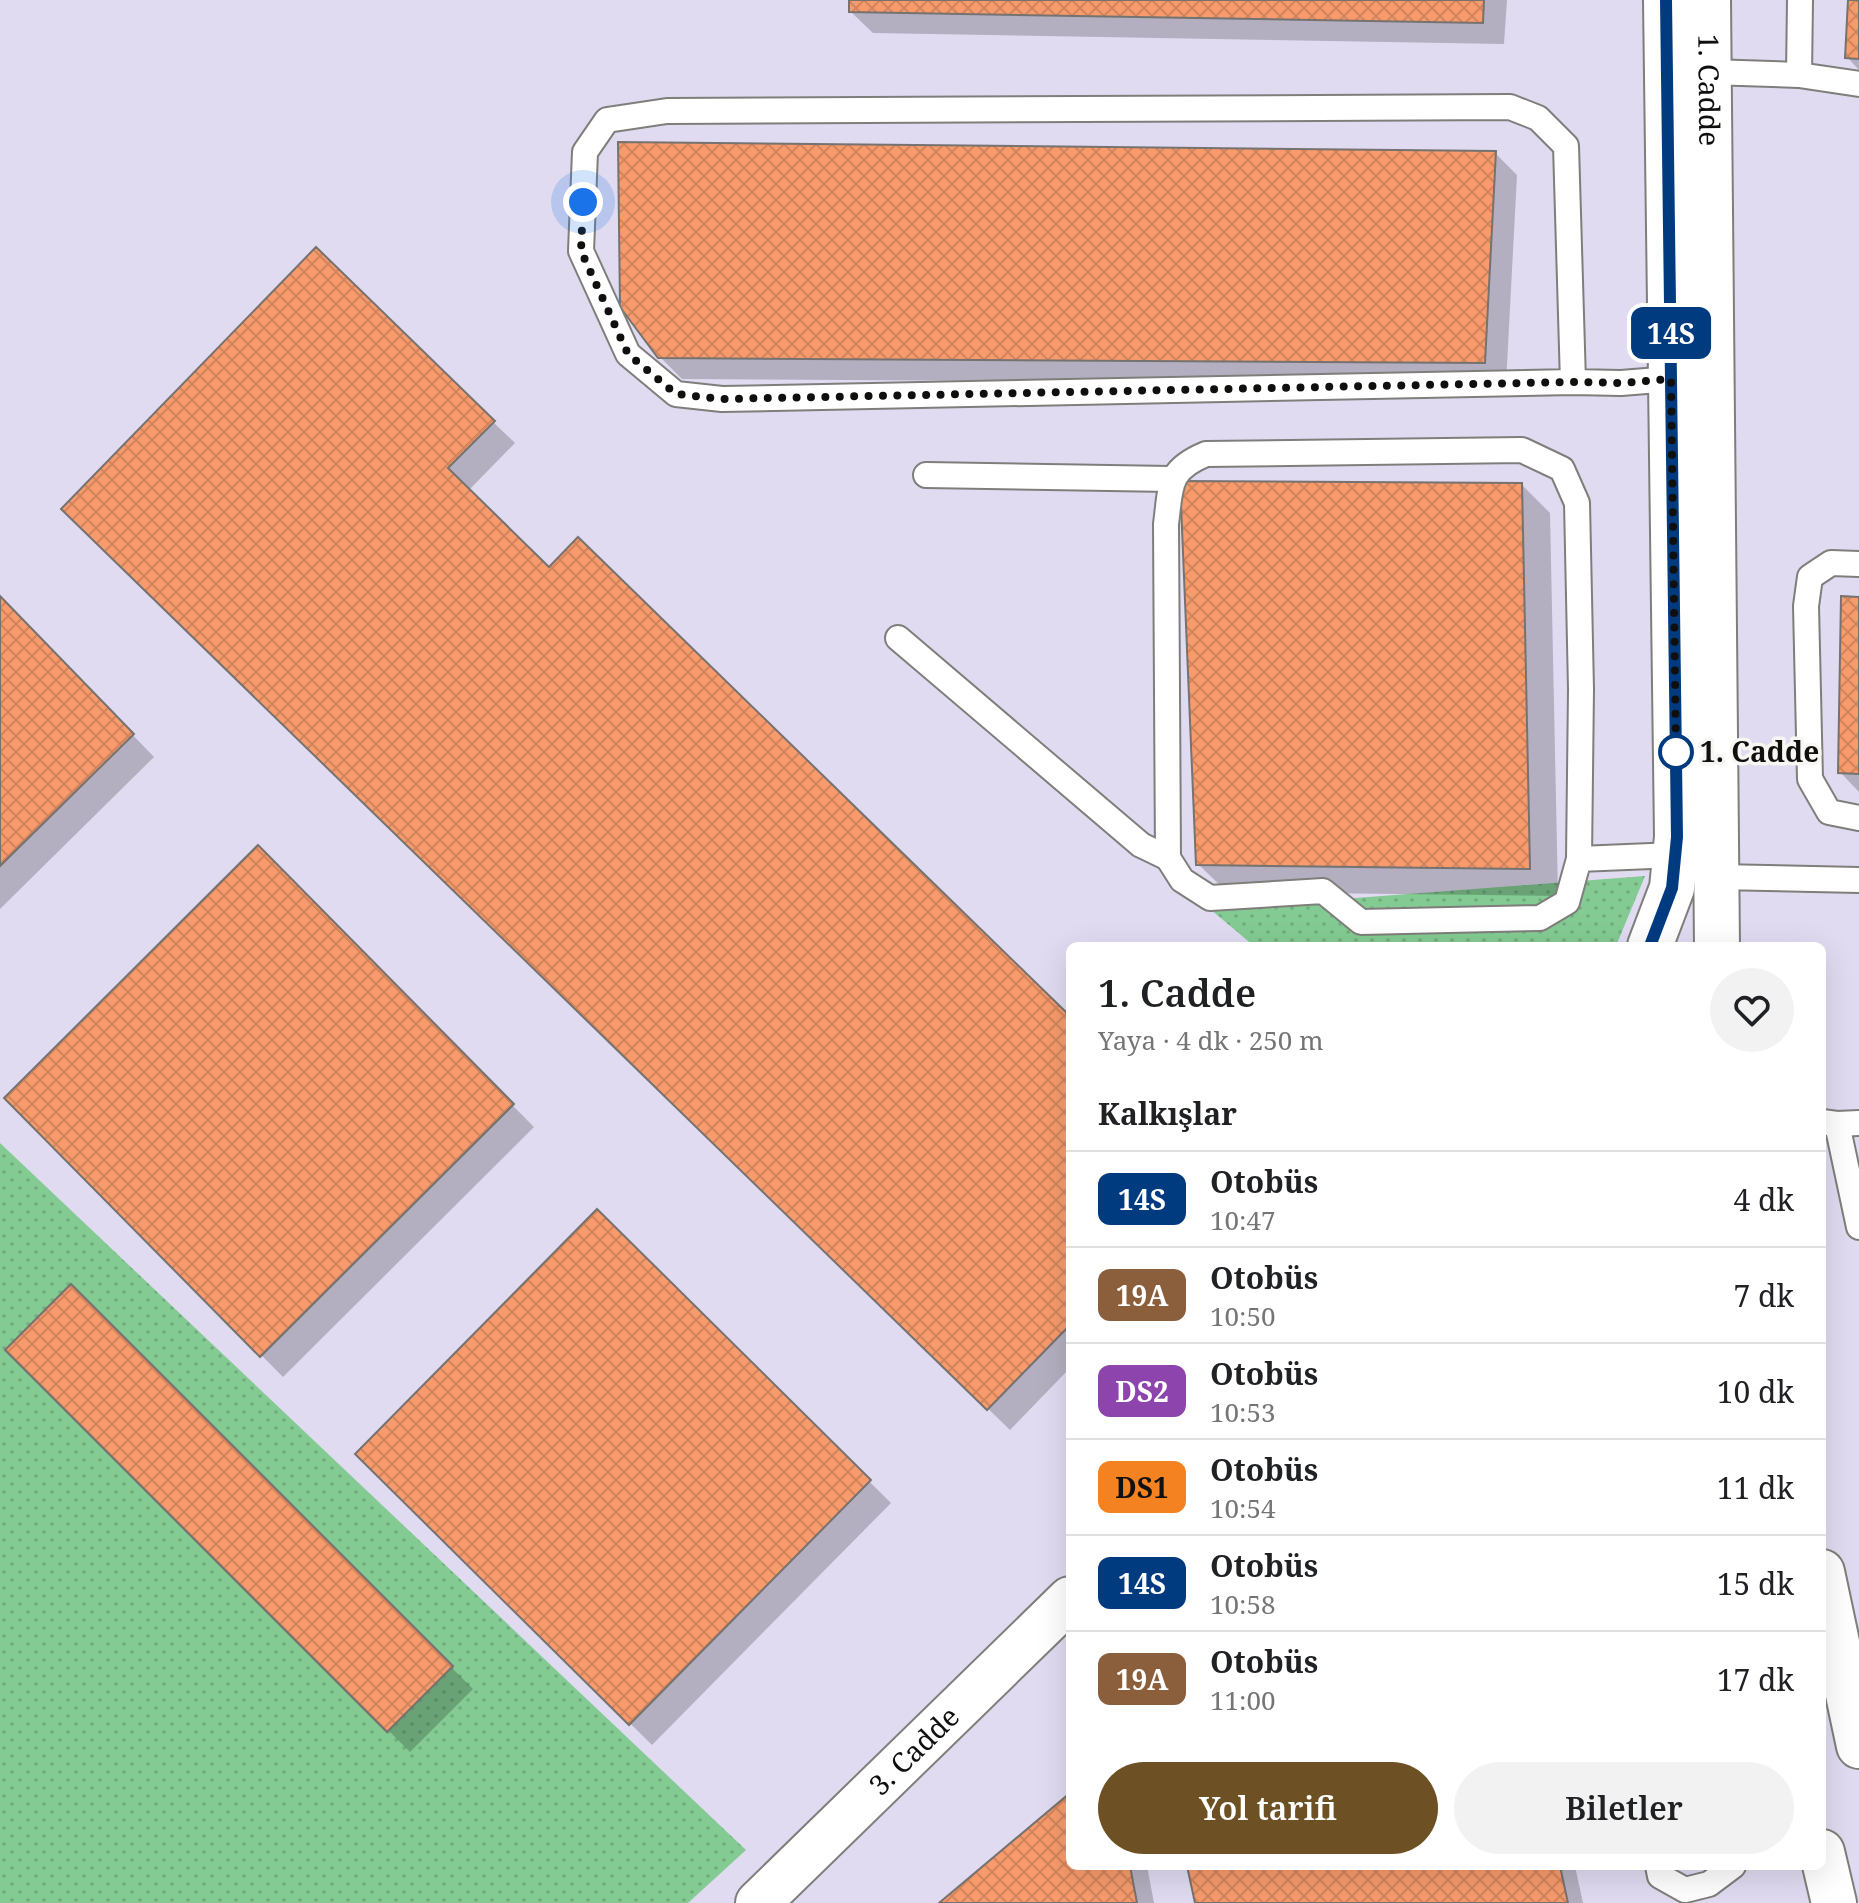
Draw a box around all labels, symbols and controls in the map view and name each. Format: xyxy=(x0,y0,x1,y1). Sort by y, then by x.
street label: 1. Cadde xyxy=(1690,34,1729,146)
your location xyxy=(563,182,603,222)
line badge: 14S xyxy=(1625,307,1717,359)
text: 14S xyxy=(1647,314,1695,352)
place label: 1. Cadde xyxy=(1700,732,1819,770)
marker: 1. Cadde xyxy=(1659,735,1693,769)
text: 1. Cadde xyxy=(1098,966,1256,1018)
button: heart xyxy=(1710,968,1794,1052)
text: Yaya · 4 dk · 250 m xyxy=(1098,1022,1324,1058)
text: Kalkışlar xyxy=(1098,1093,1237,1134)
text: Otobüs xyxy=(1210,1161,1318,1202)
text: 4 dk xyxy=(1733,1179,1794,1220)
text: 14S xyxy=(1118,1180,1166,1218)
text: 10:47 xyxy=(1210,1202,1276,1238)
text: Otobüs xyxy=(1210,1257,1318,1298)
text: 7 dk xyxy=(1733,1275,1794,1316)
text: 19A xyxy=(1116,1276,1168,1314)
text: 10:50 xyxy=(1210,1298,1276,1334)
text: Otobüs xyxy=(1210,1353,1318,1394)
text: 10 dk xyxy=(1717,1371,1794,1412)
text: DS2 xyxy=(1115,1372,1169,1410)
text: 10:53 xyxy=(1210,1394,1276,1430)
text: Otobüs xyxy=(1210,1449,1318,1490)
text: 11 dk xyxy=(1717,1467,1794,1508)
text: DS1 xyxy=(1115,1468,1169,1506)
text: 10:54 xyxy=(1210,1490,1276,1526)
text: Otobüs xyxy=(1210,1545,1318,1586)
text: 15 dk xyxy=(1717,1563,1794,1604)
text: 14S xyxy=(1118,1564,1166,1602)
text: 10:58 xyxy=(1210,1586,1276,1622)
text: Otobüs xyxy=(1210,1641,1318,1682)
text: 17 dk xyxy=(1717,1659,1794,1700)
text: 19A xyxy=(1116,1660,1168,1698)
text: 11:00 xyxy=(1210,1682,1276,1718)
street label: 3. Cadde xyxy=(860,1697,967,1803)
button: Yol tarifi xyxy=(1098,1762,1438,1854)
button: Biletler xyxy=(1454,1762,1794,1854)

